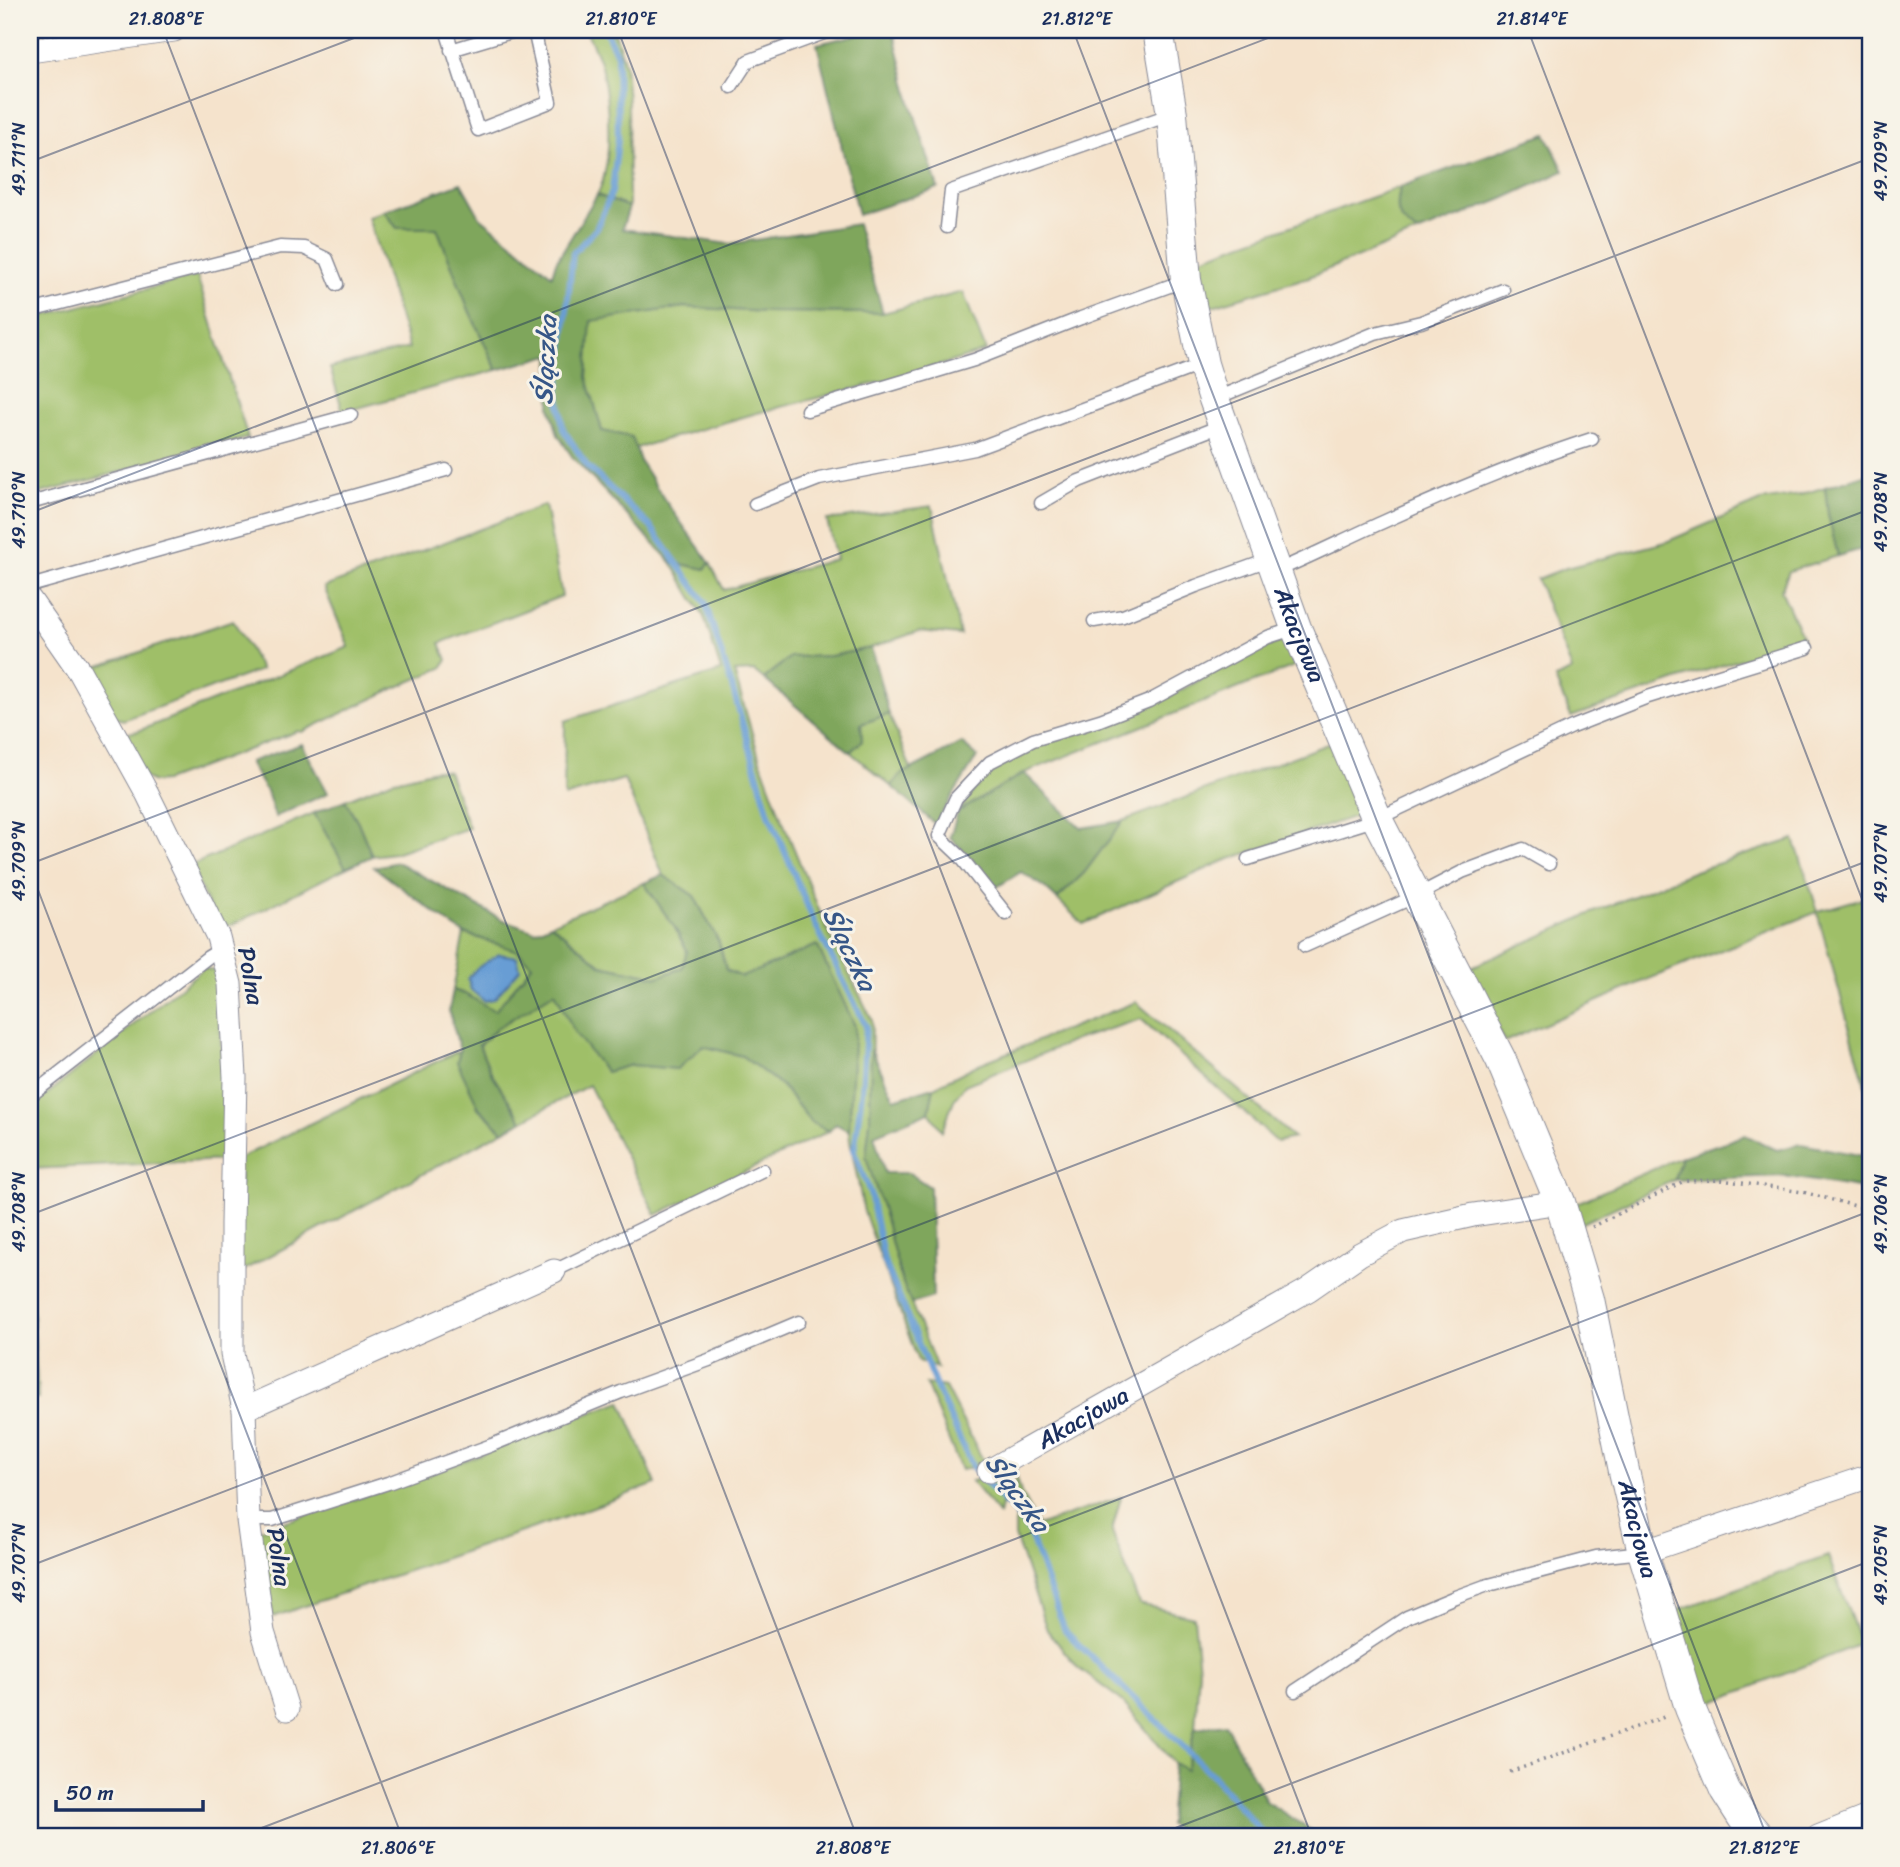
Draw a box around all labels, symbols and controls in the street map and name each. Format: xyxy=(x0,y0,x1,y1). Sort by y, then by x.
text: 21.808°E xyxy=(129,3,204,35)
text: 21.810°E xyxy=(585,3,658,35)
text: 21.812°E xyxy=(1042,3,1113,35)
text: 21.814°E xyxy=(1496,3,1569,35)
text: 49.709°N xyxy=(1865,120,1897,201)
text: 49.711°N xyxy=(3,122,35,196)
water label: Ślączka xyxy=(520,312,570,406)
text: 49.710°N xyxy=(3,471,35,549)
text: 49.708°N xyxy=(1865,471,1897,552)
street label: Akacjowa xyxy=(1262,580,1338,689)
text: 49.709°N xyxy=(3,820,35,901)
text: 49.707°N xyxy=(1865,823,1897,903)
water label: Ślączka xyxy=(810,899,891,1001)
street label: Polna xyxy=(225,944,277,1009)
text: 49.708°N xyxy=(3,1171,35,1252)
text: 49.706°N xyxy=(1865,1174,1897,1254)
street label: Akacjowa xyxy=(1028,1375,1137,1461)
water label: Ślączka xyxy=(973,1443,1064,1544)
street label: Akacjowa xyxy=(1605,1474,1671,1584)
text: 49.707°N xyxy=(3,1523,35,1603)
text: 49.705°N xyxy=(1865,1524,1897,1605)
street label: Polna xyxy=(254,1525,304,1590)
scale bar xyxy=(56,1769,203,1813)
text: 50 m xyxy=(66,1774,114,1812)
text: 21.806°E xyxy=(361,1832,436,1864)
text: 21.808°E xyxy=(816,1832,891,1864)
text: 21.810°E xyxy=(1273,1832,1346,1864)
text: 21.812°E xyxy=(1729,1832,1800,1864)

